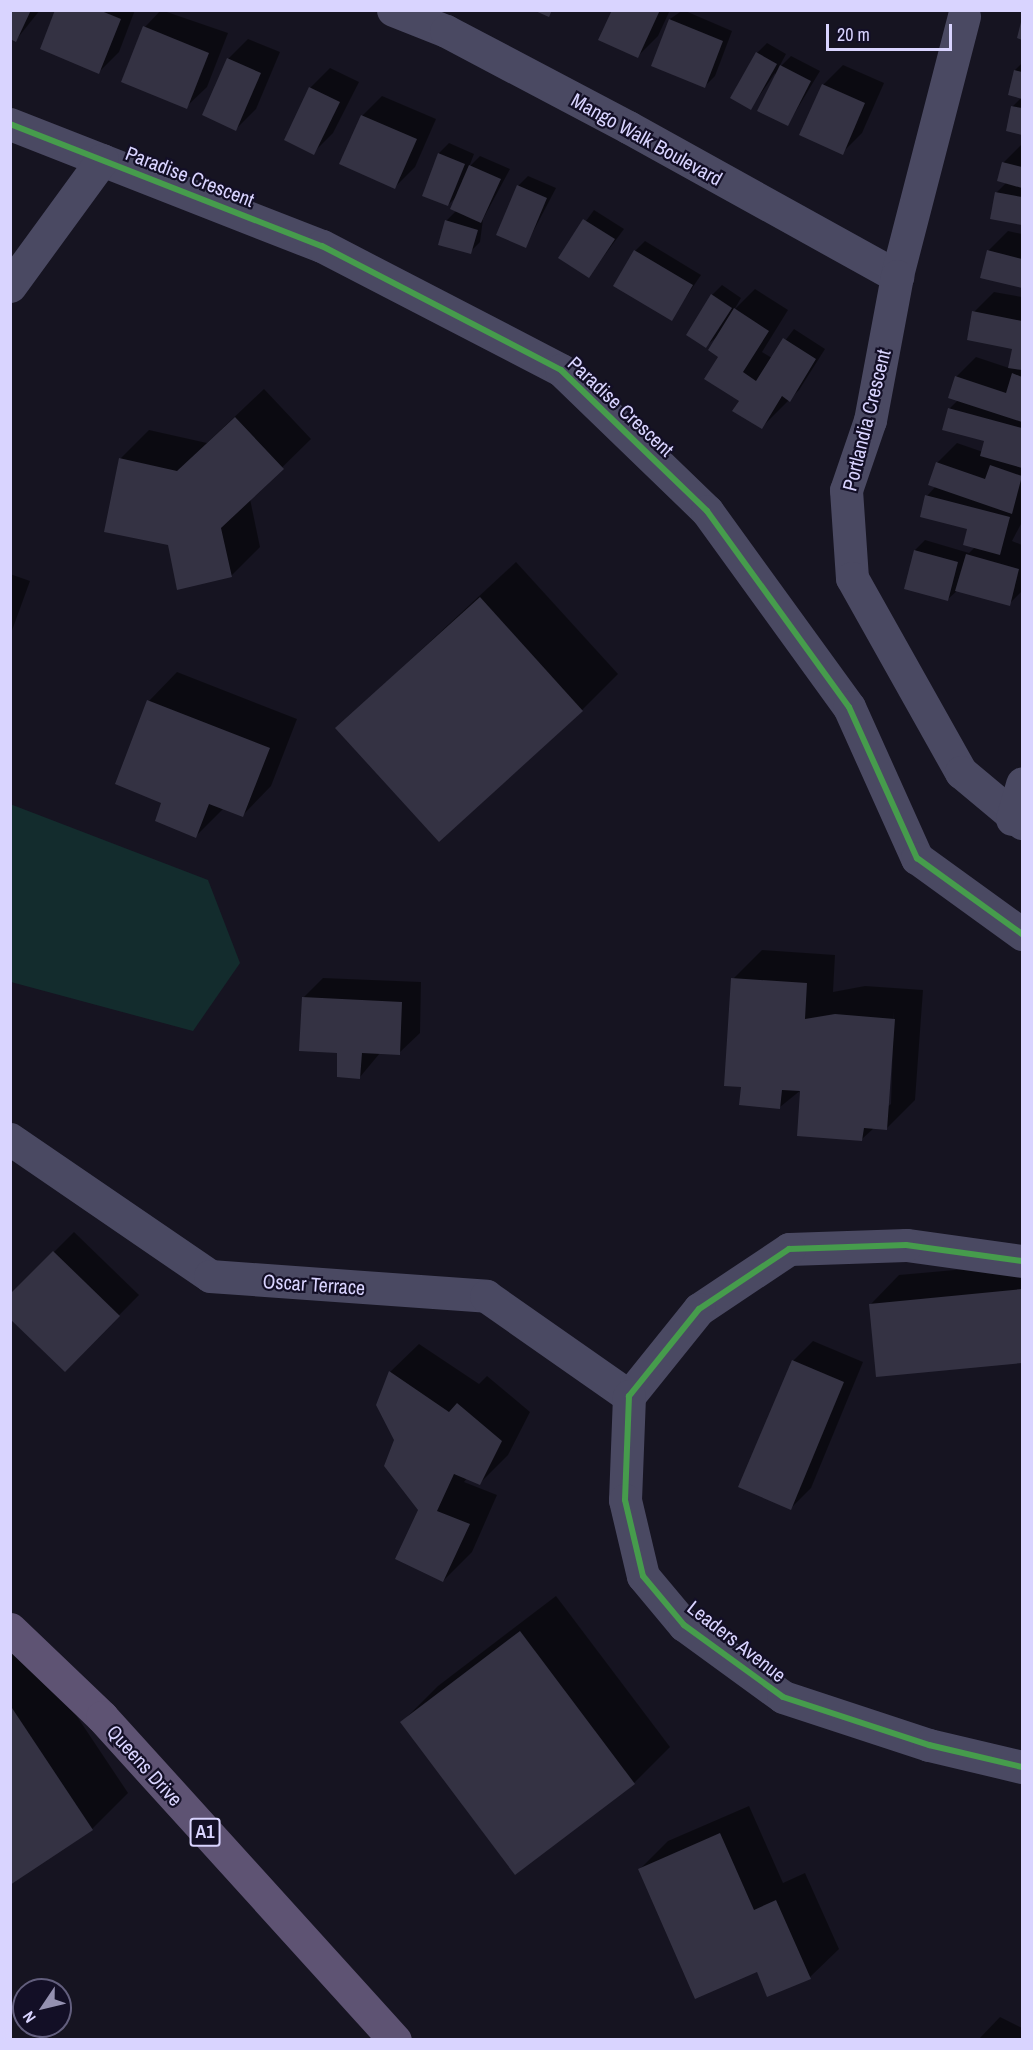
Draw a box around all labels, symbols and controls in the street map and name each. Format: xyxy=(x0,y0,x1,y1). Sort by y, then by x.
scale bar xyxy=(829,12,955,50)
text: 20 m xyxy=(837,22,870,47)
street label: Mango Walk Boulevard xyxy=(567,88,727,190)
street label: Paradise Crescent xyxy=(122,140,258,212)
street label: Portlandia Crescent xyxy=(837,347,895,493)
street label: Paradise Crescent xyxy=(563,351,679,461)
street label: Oscar Terrace xyxy=(262,1268,366,1300)
street label: Leaders Avenue xyxy=(683,1595,791,1687)
street label: Queens Drive xyxy=(102,1719,188,1811)
road number: A1 xyxy=(188,1817,222,1847)
north arrow xyxy=(12,1978,72,2038)
text: N xyxy=(17,2007,41,2027)

